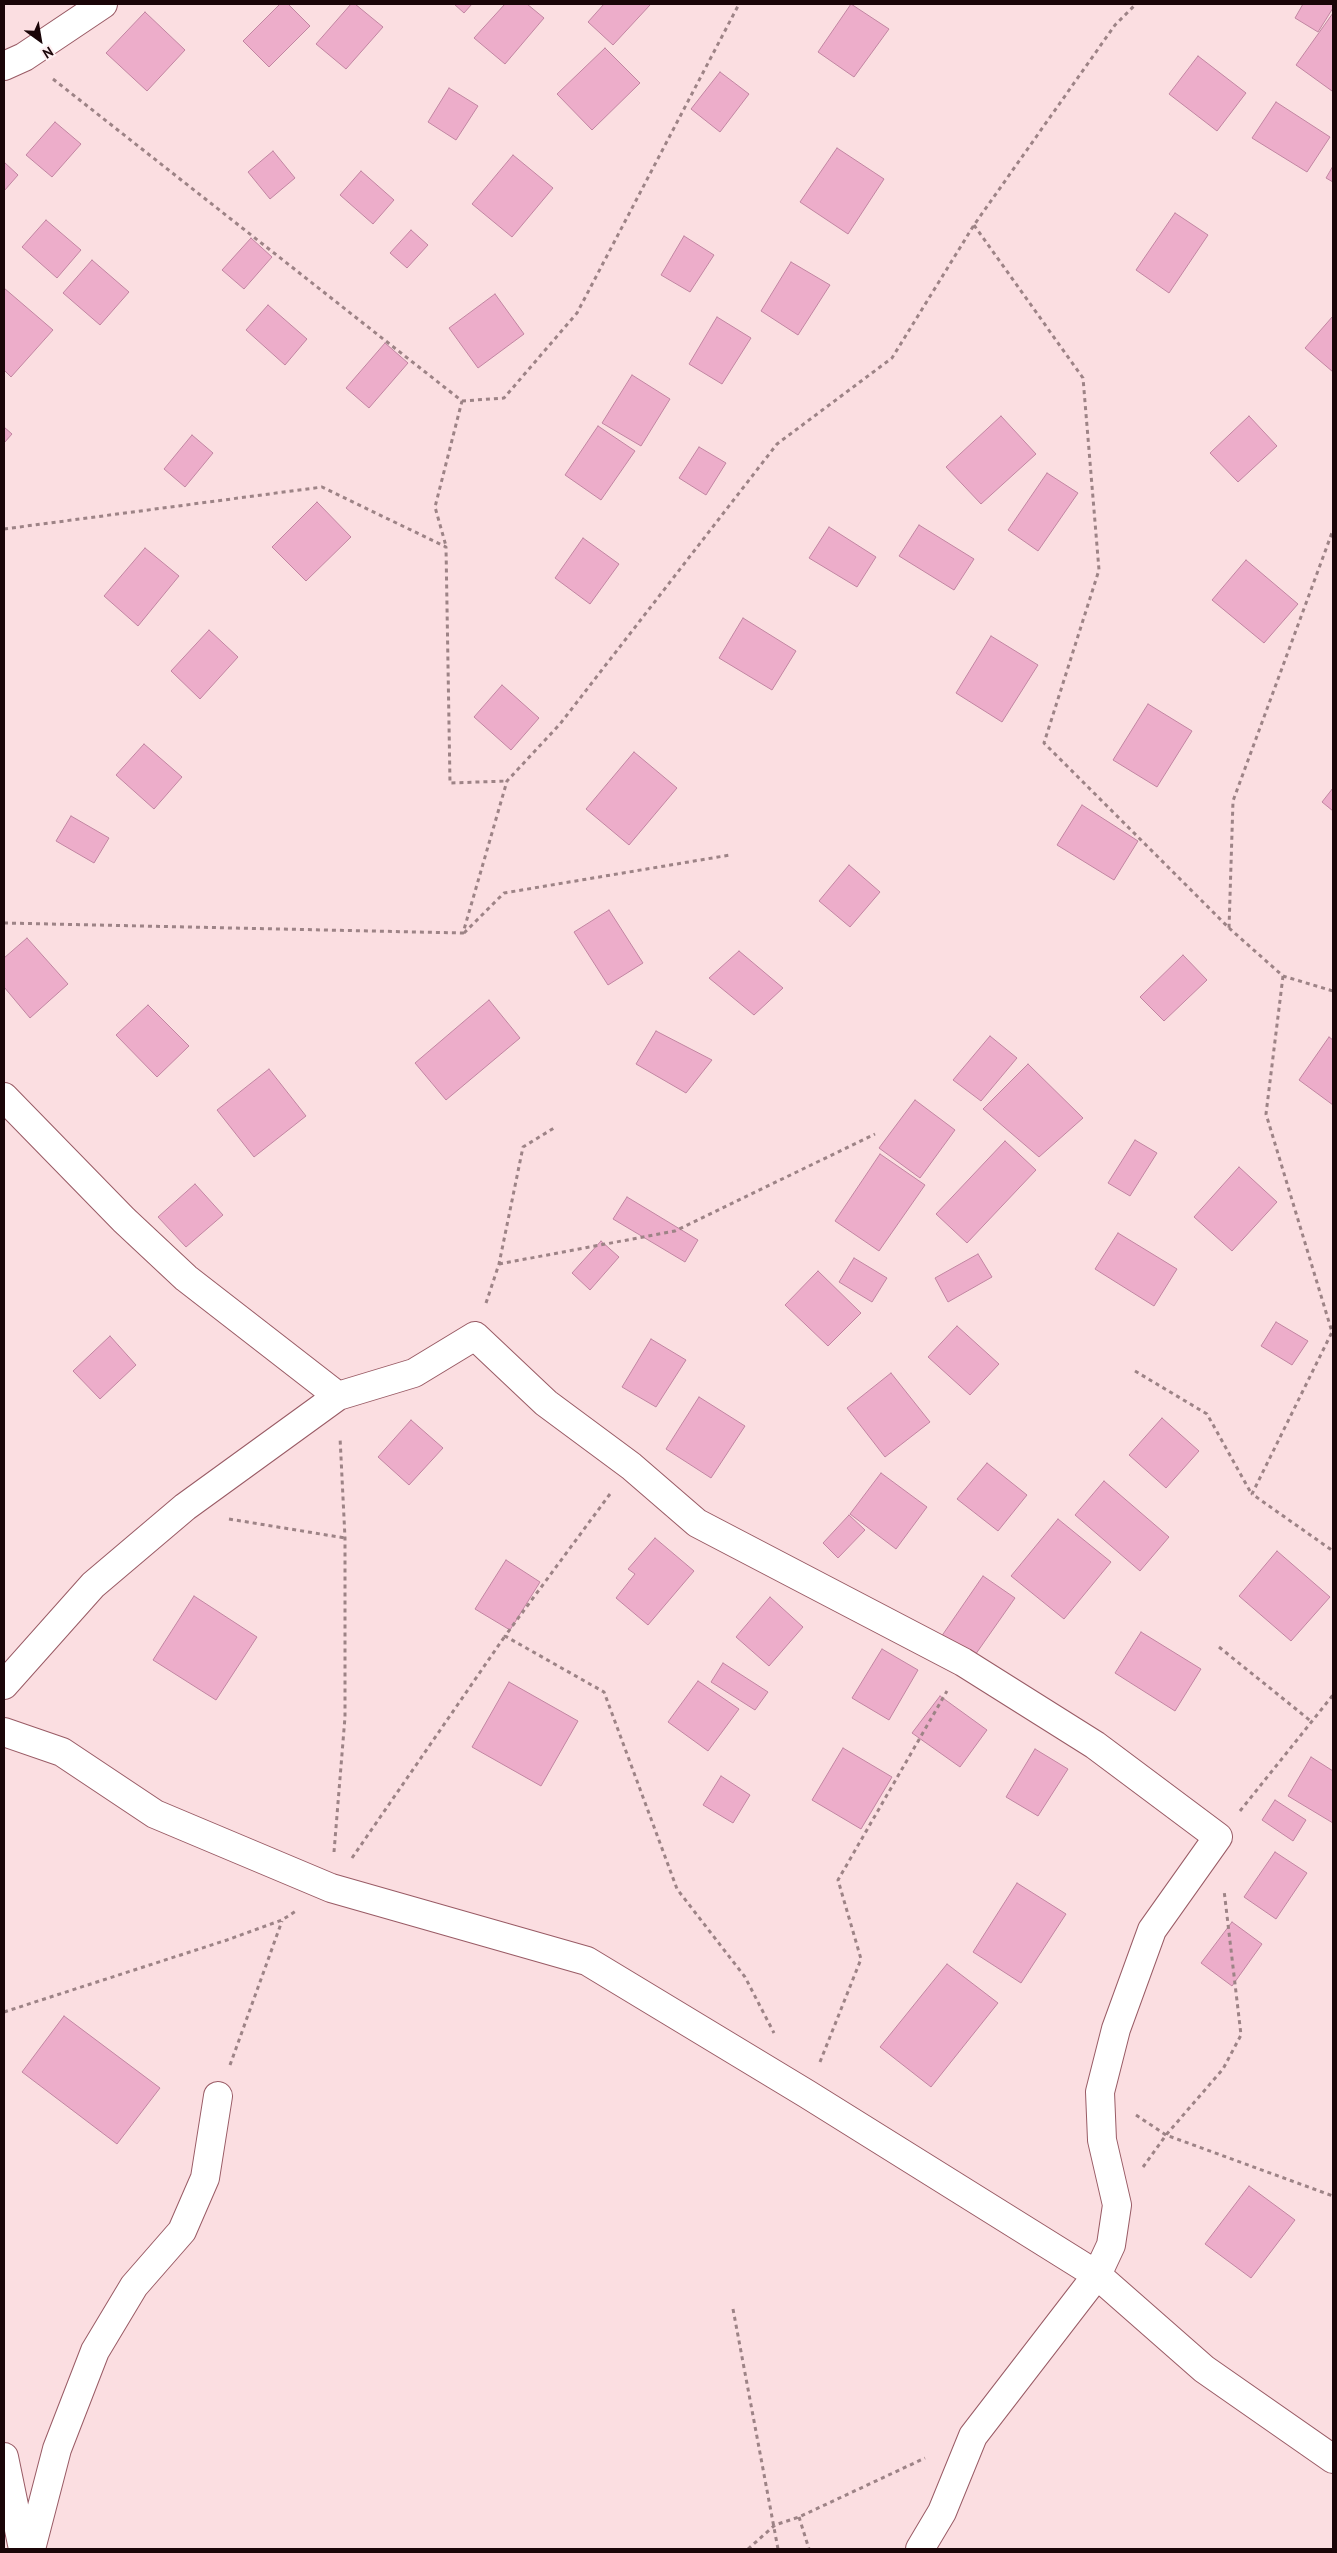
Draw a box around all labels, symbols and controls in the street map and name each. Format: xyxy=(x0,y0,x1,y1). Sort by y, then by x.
north arrow xyxy=(15,15,65,65)
text: N xyxy=(39,43,57,63)

